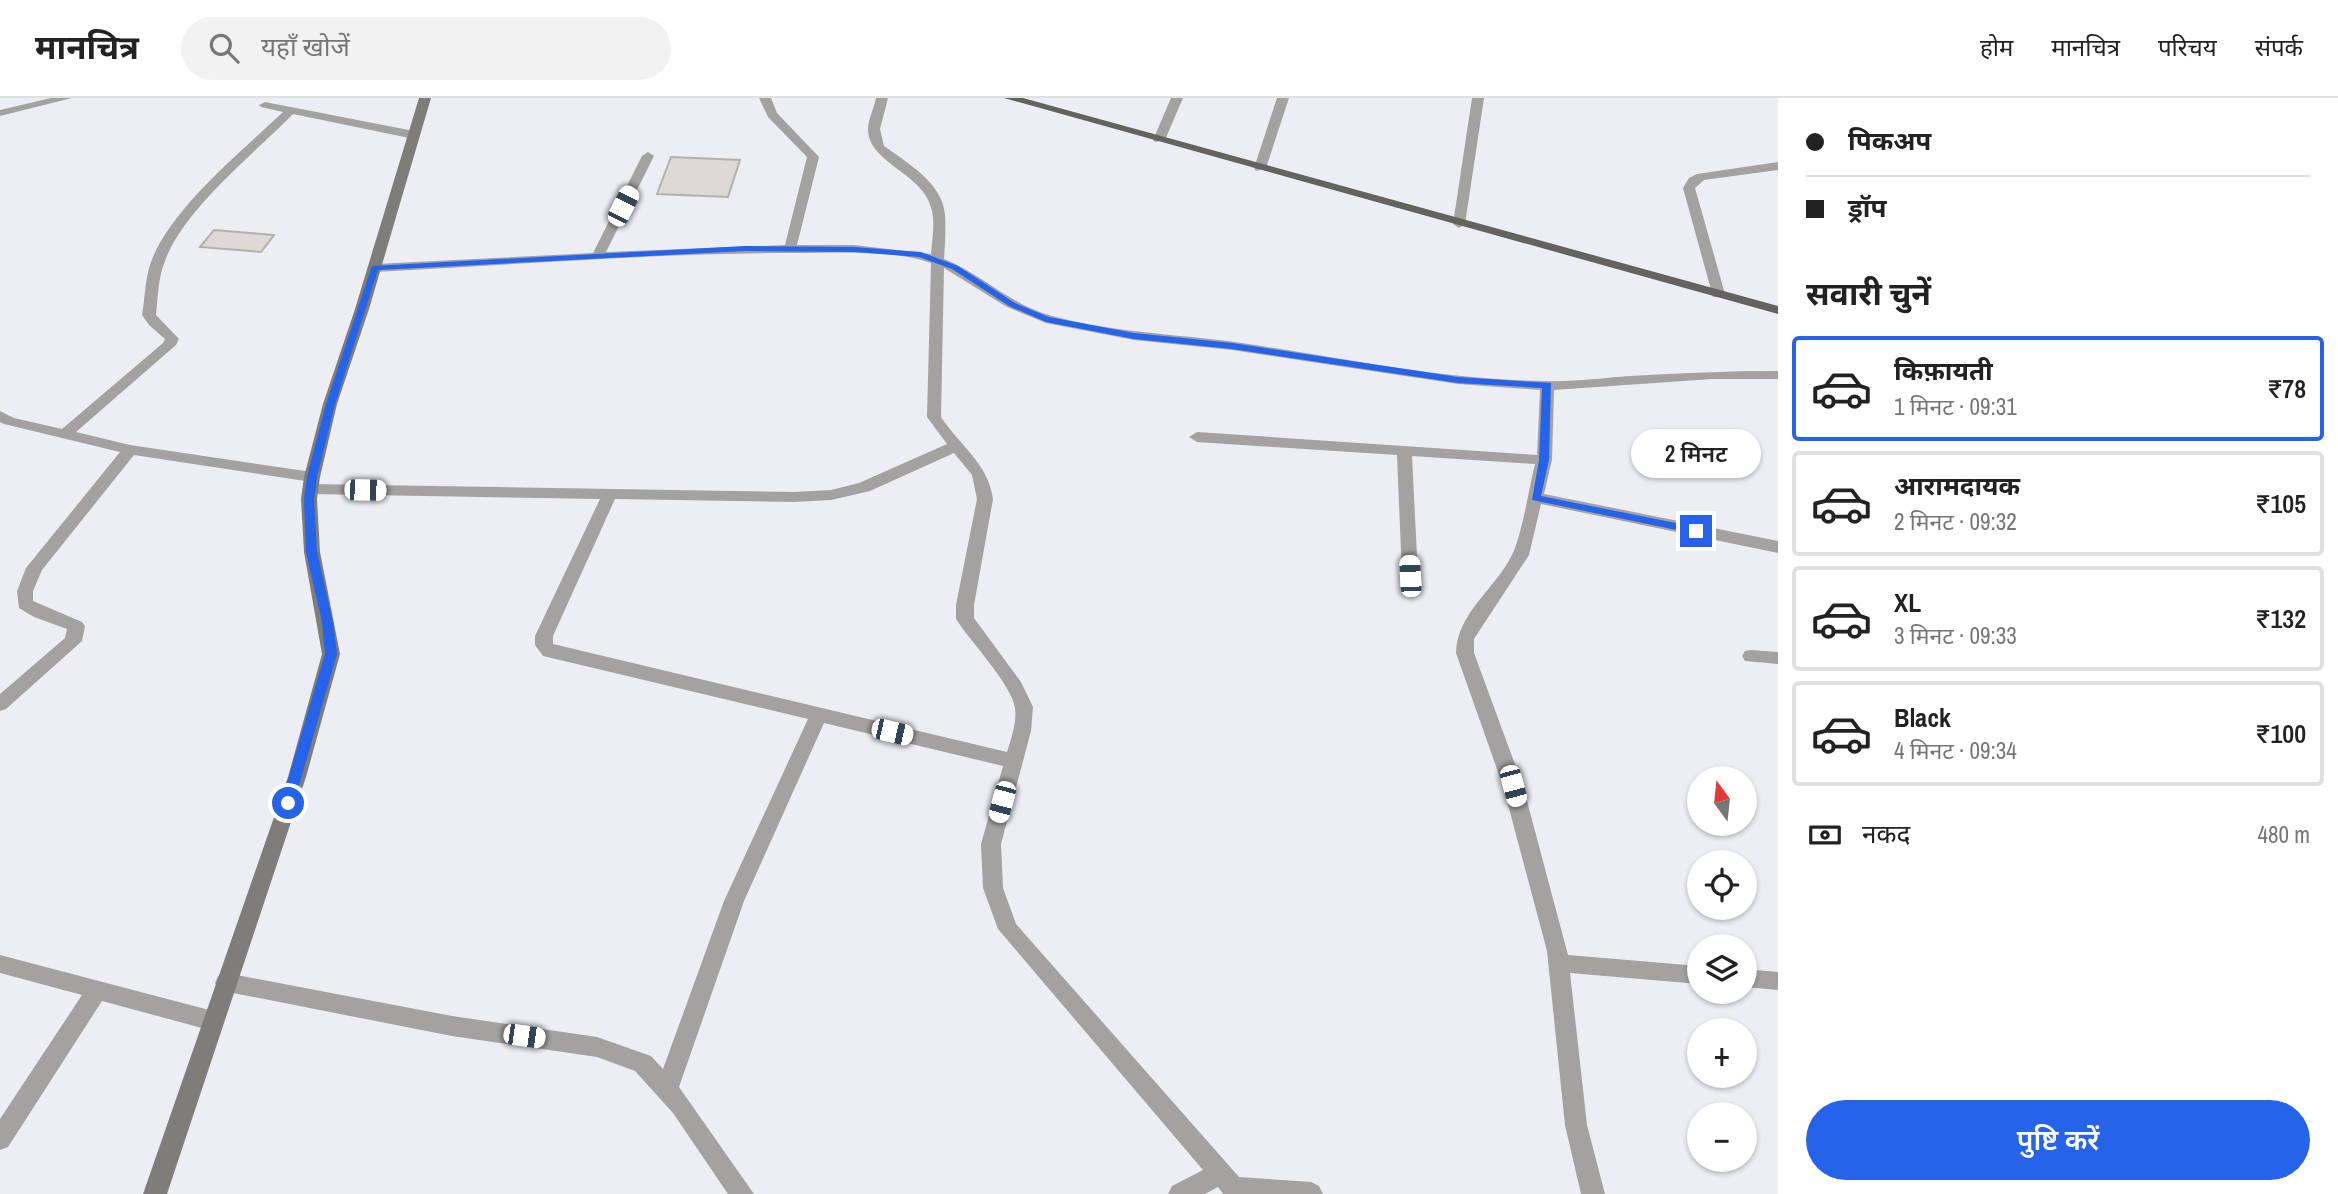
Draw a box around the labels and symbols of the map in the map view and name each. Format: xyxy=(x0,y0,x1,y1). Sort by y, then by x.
car xyxy=(605,183,642,229)
callout: 2 मिनट xyxy=(1631,430,1761,478)
car xyxy=(344,479,387,501)
route end xyxy=(1680,515,1712,547)
car xyxy=(1399,554,1422,598)
car xyxy=(870,717,915,747)
car xyxy=(1498,763,1529,809)
north arrow xyxy=(1687,766,1757,836)
car xyxy=(987,779,1018,825)
route start xyxy=(272,787,304,819)
car xyxy=(502,1023,547,1049)

